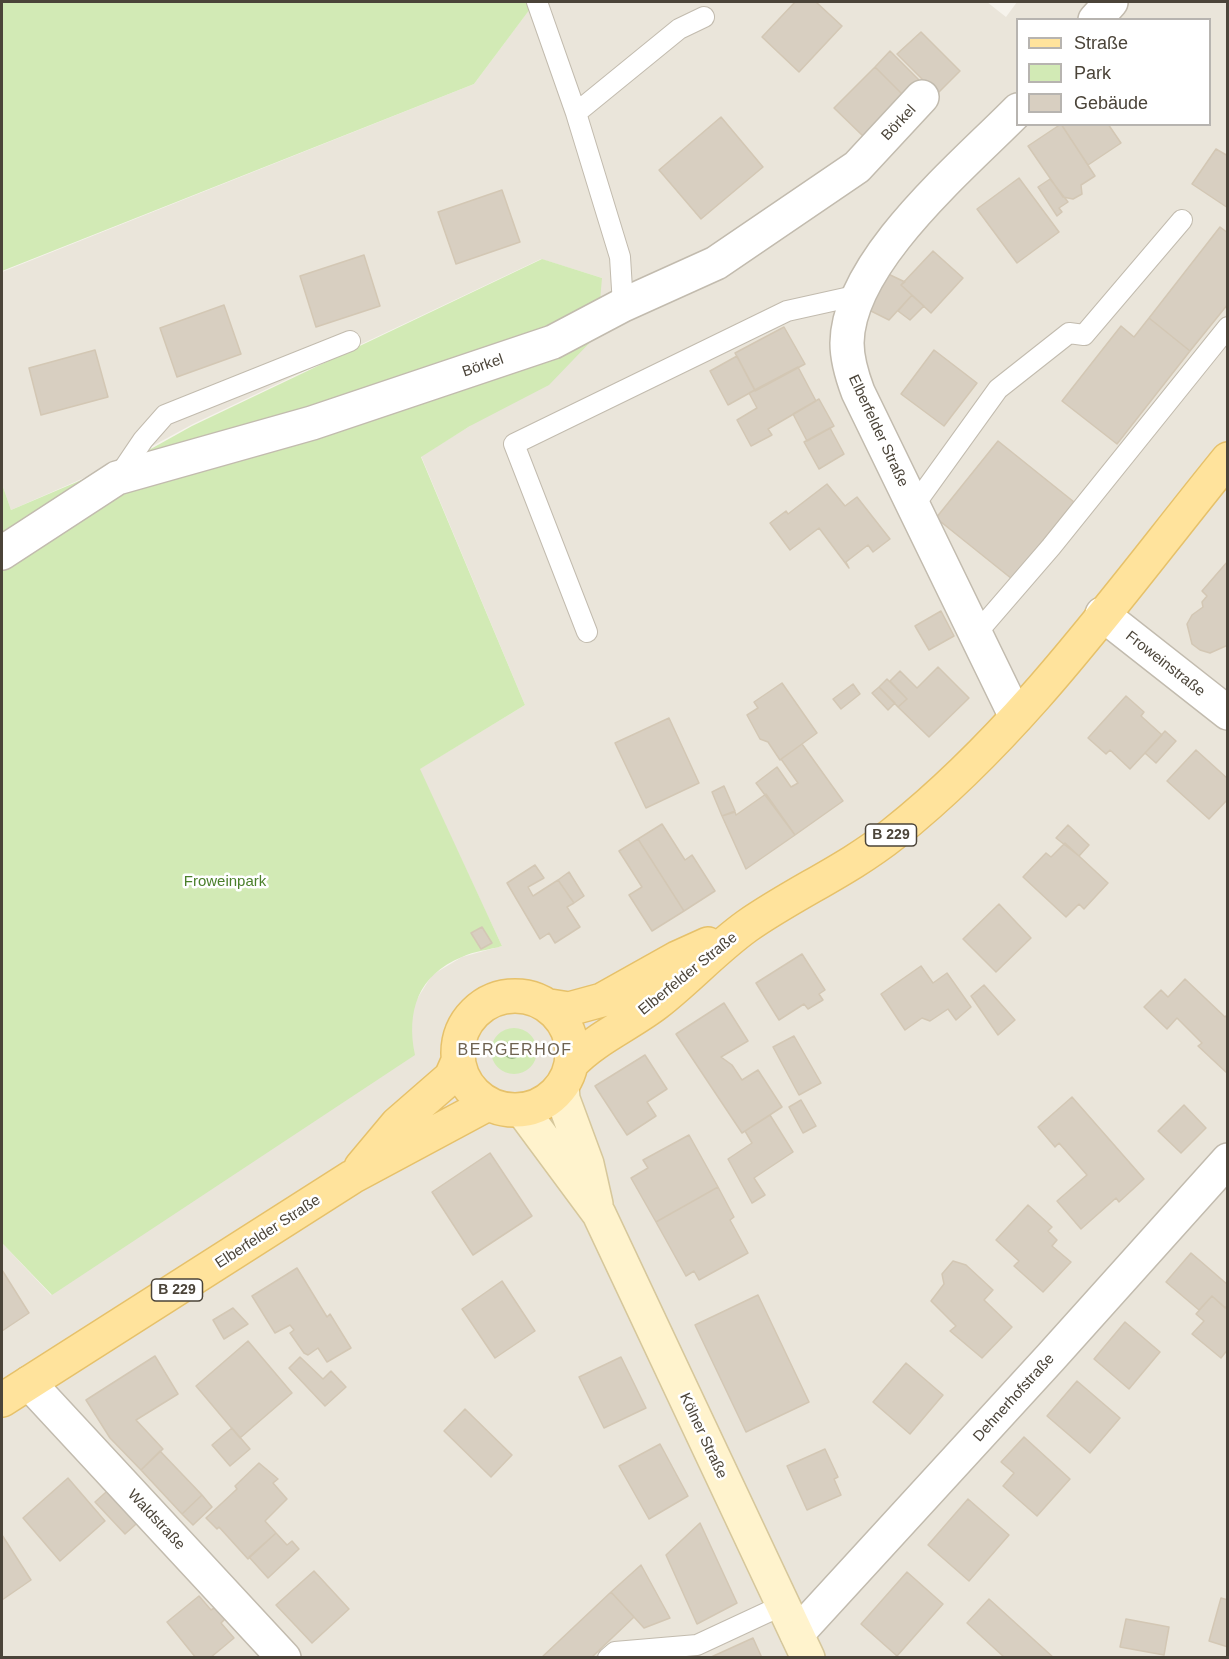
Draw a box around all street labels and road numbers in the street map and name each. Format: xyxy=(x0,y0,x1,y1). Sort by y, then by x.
street label: Börkel xyxy=(878,101,920,145)
street label: Börkel xyxy=(460,351,506,381)
street label: Elberfelder Straße xyxy=(844,372,912,490)
street label: Froweinstraße xyxy=(1122,627,1208,701)
road number: B 229 xyxy=(866,824,916,846)
street label: Elberfelder Straße xyxy=(635,929,741,1019)
street label: Elberfelder Straße xyxy=(212,1191,324,1273)
road number: B 229 xyxy=(152,1279,202,1301)
street label: Dehnerhofstraße xyxy=(970,1350,1058,1446)
street label: Kölner Straße xyxy=(675,1390,731,1482)
street label: Waldstraße xyxy=(123,1486,189,1554)

